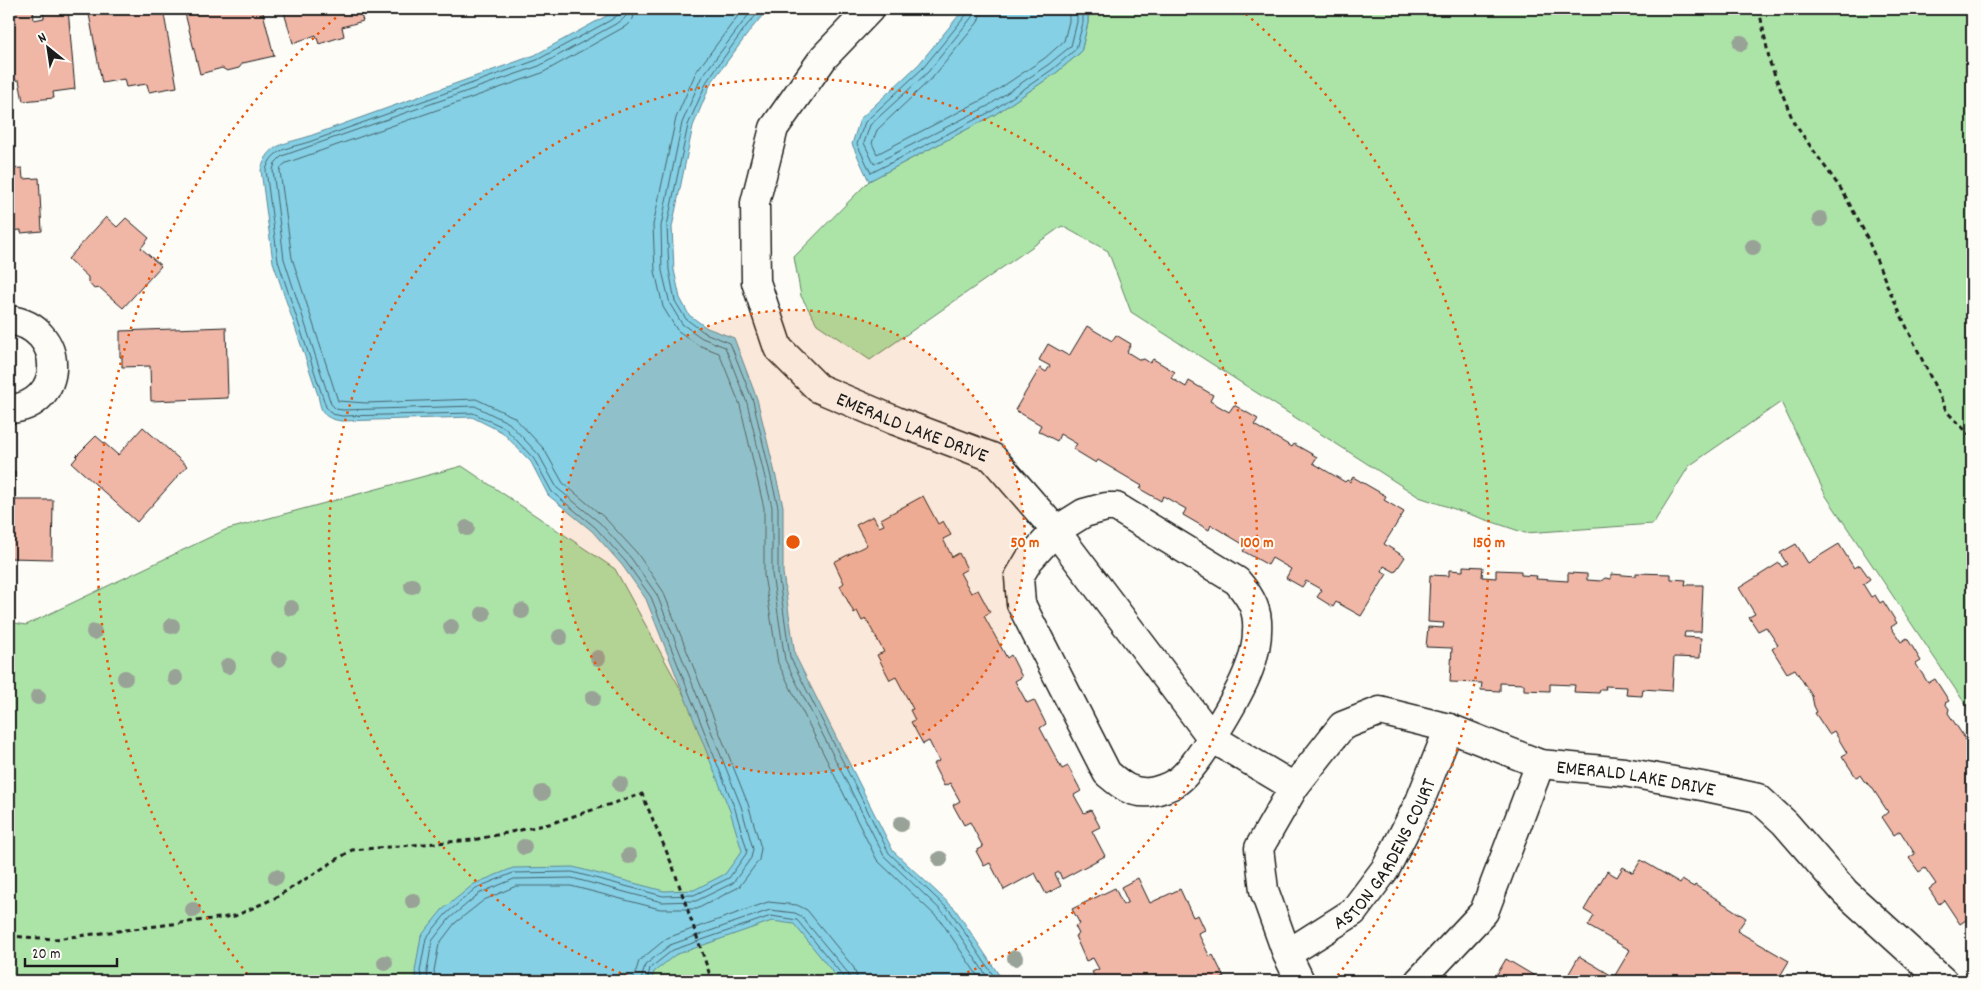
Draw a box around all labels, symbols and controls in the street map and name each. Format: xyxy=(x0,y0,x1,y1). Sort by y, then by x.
north arrow xyxy=(22,22,72,72)
text: N xyxy=(35,28,51,49)
street label: EMERALD LAKE DRIVE xyxy=(831,386,991,471)
centre of rings xyxy=(784,533,802,551)
text: 50 m xyxy=(1011,533,1039,555)
text: 100 m xyxy=(1240,533,1274,555)
text: 150 m xyxy=(1473,533,1505,555)
street label: EMERALD LAKE DRIVE xyxy=(1555,755,1718,805)
street label: ASTON GARDENS COURT xyxy=(1328,775,1445,938)
scale bar xyxy=(25,935,118,967)
text: 20 m xyxy=(32,944,60,966)

